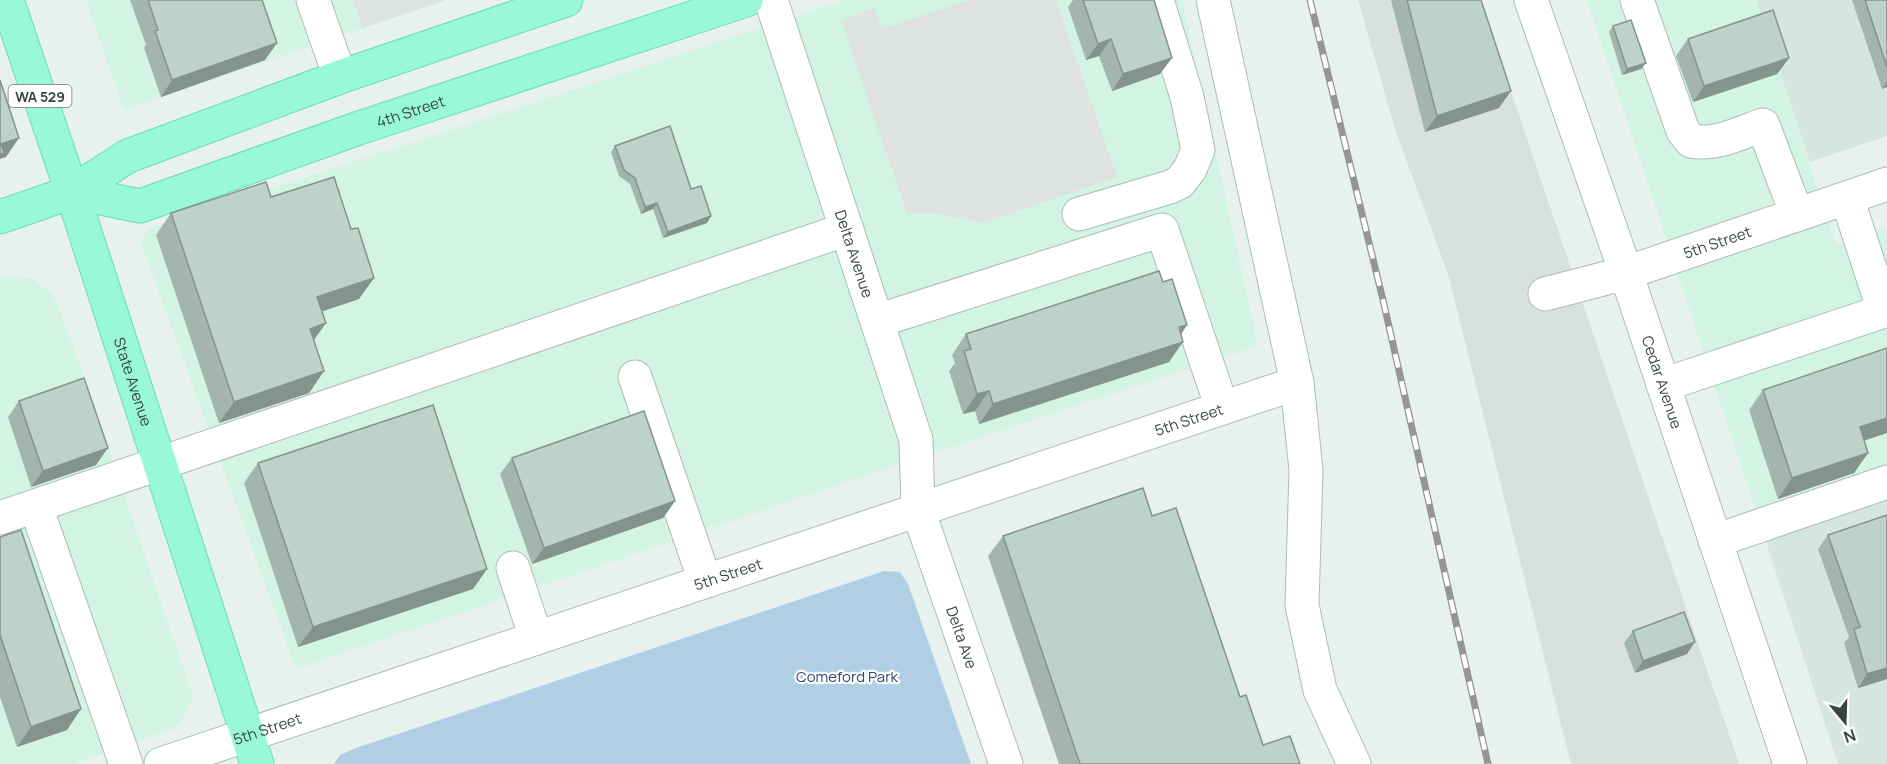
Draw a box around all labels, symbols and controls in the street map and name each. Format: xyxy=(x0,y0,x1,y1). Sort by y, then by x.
road number: WA 529 xyxy=(9,85,72,107)
street label: 4th Street xyxy=(373,90,447,132)
street label: Delta Avenue xyxy=(830,207,879,300)
street label: 5th Street xyxy=(1680,221,1754,263)
street label: Cedar Avenue xyxy=(1637,333,1688,431)
street label: State Avenue xyxy=(109,334,158,429)
street label: 5th Street xyxy=(1152,398,1226,441)
street label: 5th Street xyxy=(691,553,765,595)
street label: Delta Ave xyxy=(942,603,983,672)
park label: Comeford Park xyxy=(796,666,899,687)
north arrow xyxy=(1815,692,1875,752)
street label: 5th Street xyxy=(230,707,304,750)
text: N xyxy=(1841,724,1859,748)

